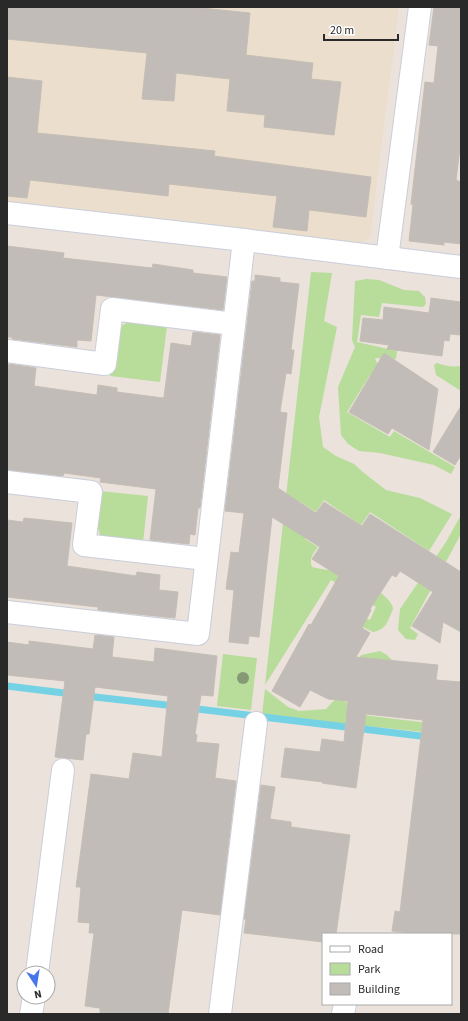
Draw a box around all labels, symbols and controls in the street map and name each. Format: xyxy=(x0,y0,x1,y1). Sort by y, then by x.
scale bar xyxy=(324,16,398,42)
text: 20 m xyxy=(330,22,354,39)
legend xyxy=(322,933,452,1005)
text: Road xyxy=(358,941,384,958)
text: Park xyxy=(358,961,380,978)
north arrow xyxy=(16,965,56,1005)
text: Building xyxy=(358,981,400,998)
text: N xyxy=(33,986,43,1002)

